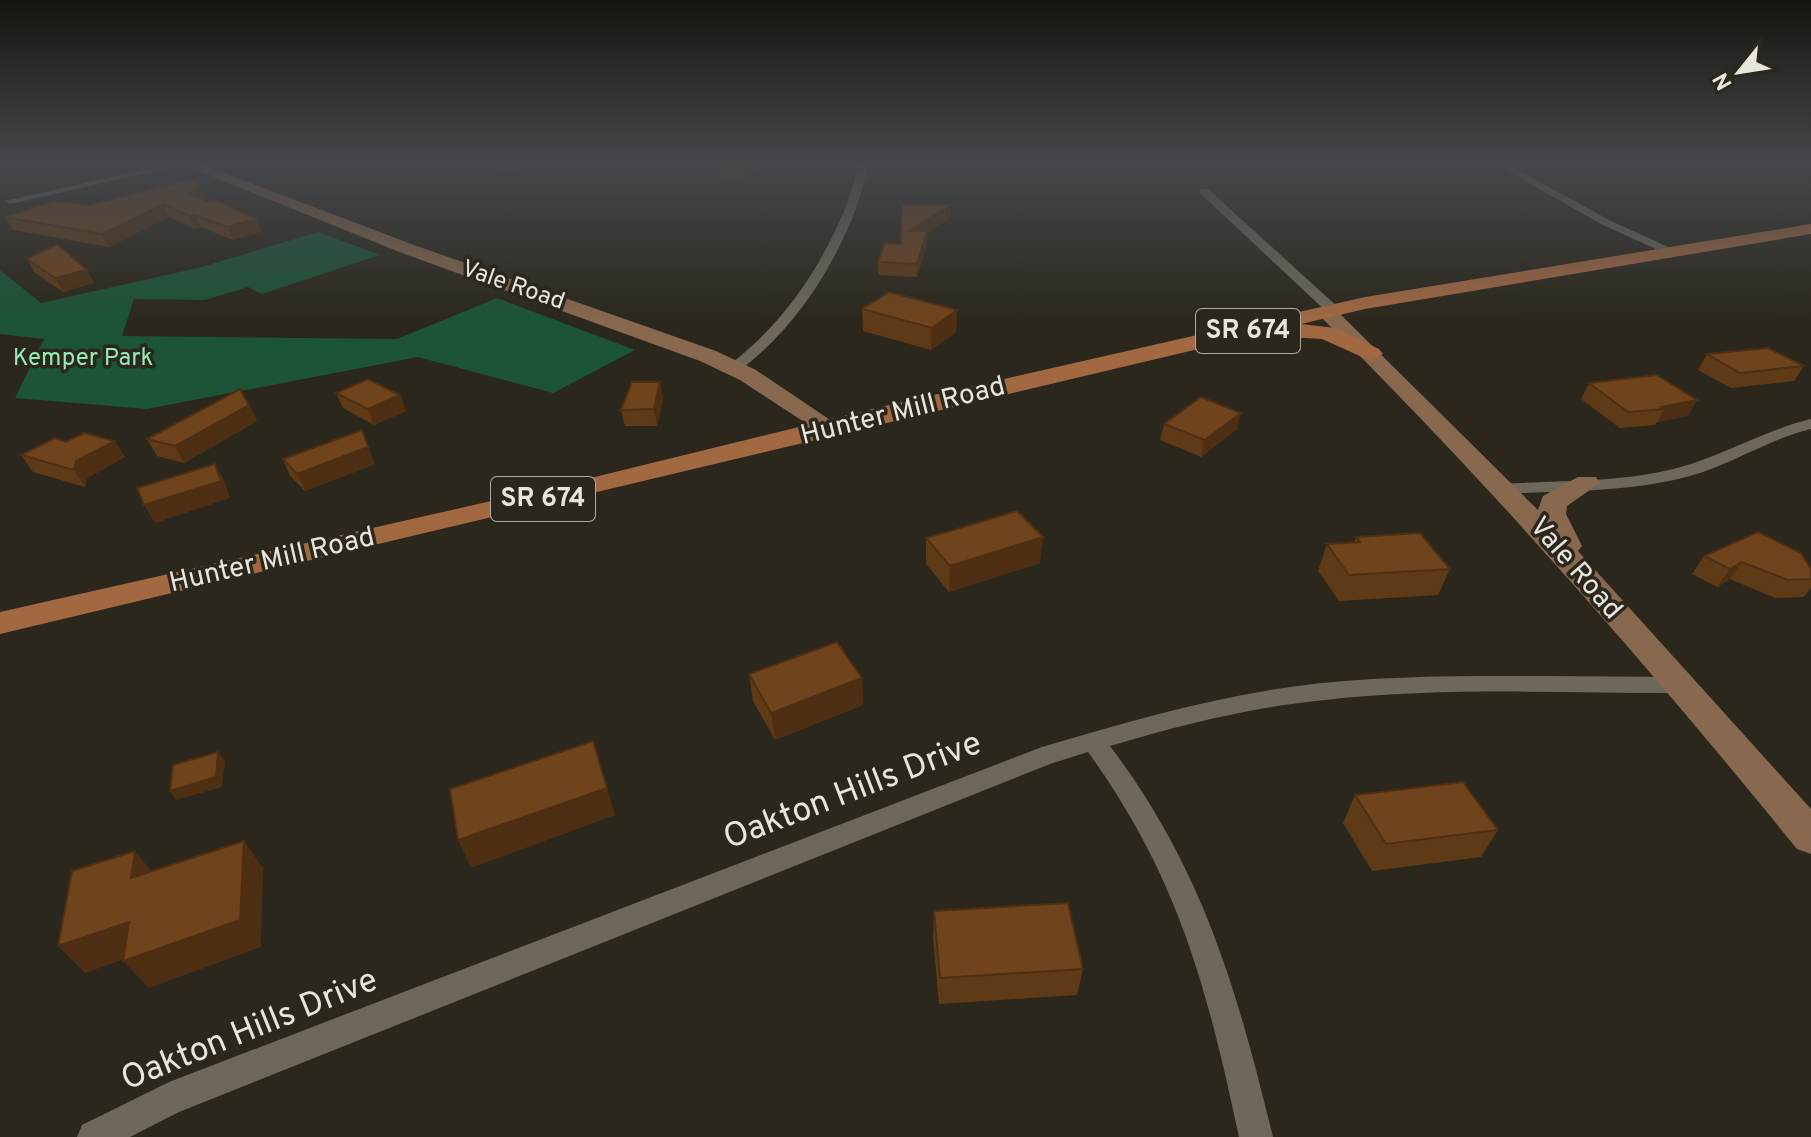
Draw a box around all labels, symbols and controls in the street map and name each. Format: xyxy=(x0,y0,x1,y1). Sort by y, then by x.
north arrow xyxy=(1699,32,1779,112)
text: N xyxy=(1708,67,1739,94)
street label: Vale Road xyxy=(458,254,568,318)
road number: SR 674 xyxy=(1196,309,1300,353)
park label: Kemper Park xyxy=(13,344,153,374)
street label: Hunter Mill Road xyxy=(797,369,1009,455)
road number: SR 674 xyxy=(491,477,595,521)
street label: Vale Road xyxy=(1520,510,1630,628)
street label: Hunter Mill Road xyxy=(166,520,378,602)
street label: Oakton Hills Drive xyxy=(718,723,988,861)
street label: Oakton Hills Drive xyxy=(115,960,385,1102)

